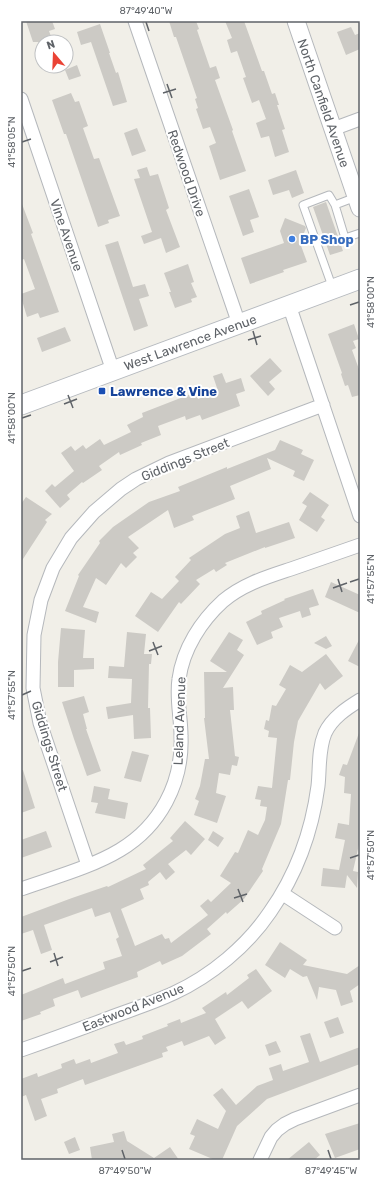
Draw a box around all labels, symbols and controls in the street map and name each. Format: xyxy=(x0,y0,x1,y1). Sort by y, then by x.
text: 87°49'40"W xyxy=(120,5,172,17)
north arrow xyxy=(34,34,74,74)
street label: North Canfield Avenue xyxy=(294,37,353,169)
text: N xyxy=(45,38,57,52)
text: 41°58'05"N xyxy=(6,116,18,168)
street label: Redwood Drive xyxy=(165,128,208,219)
street label: Vine Avenue xyxy=(47,197,86,273)
place label: BP Shop xyxy=(300,232,354,247)
marker: BP Shop xyxy=(287,234,297,244)
text: 41°58'00"N xyxy=(365,276,377,328)
street label: West Lawrence Avenue xyxy=(122,311,259,373)
place label: Lawrence & Vine xyxy=(110,384,217,399)
marker: Lawrence & Vine xyxy=(97,386,107,396)
text: 41°58'00"N xyxy=(6,392,18,444)
street label: Giddings Street xyxy=(139,435,232,485)
text: 41°57'55"N xyxy=(365,554,377,604)
text: 41°57'55"N xyxy=(6,670,18,720)
street label: Leland Avenue xyxy=(170,676,189,766)
street label: Giddings Street xyxy=(28,699,70,793)
text: 41°57'50"N xyxy=(365,830,377,880)
text: 41°57'50"N xyxy=(6,946,18,996)
street label: Eastwood Avenue xyxy=(80,980,186,1035)
text: 87°49'50"W xyxy=(98,1165,152,1177)
text: 87°49'45"W xyxy=(305,1165,357,1177)

